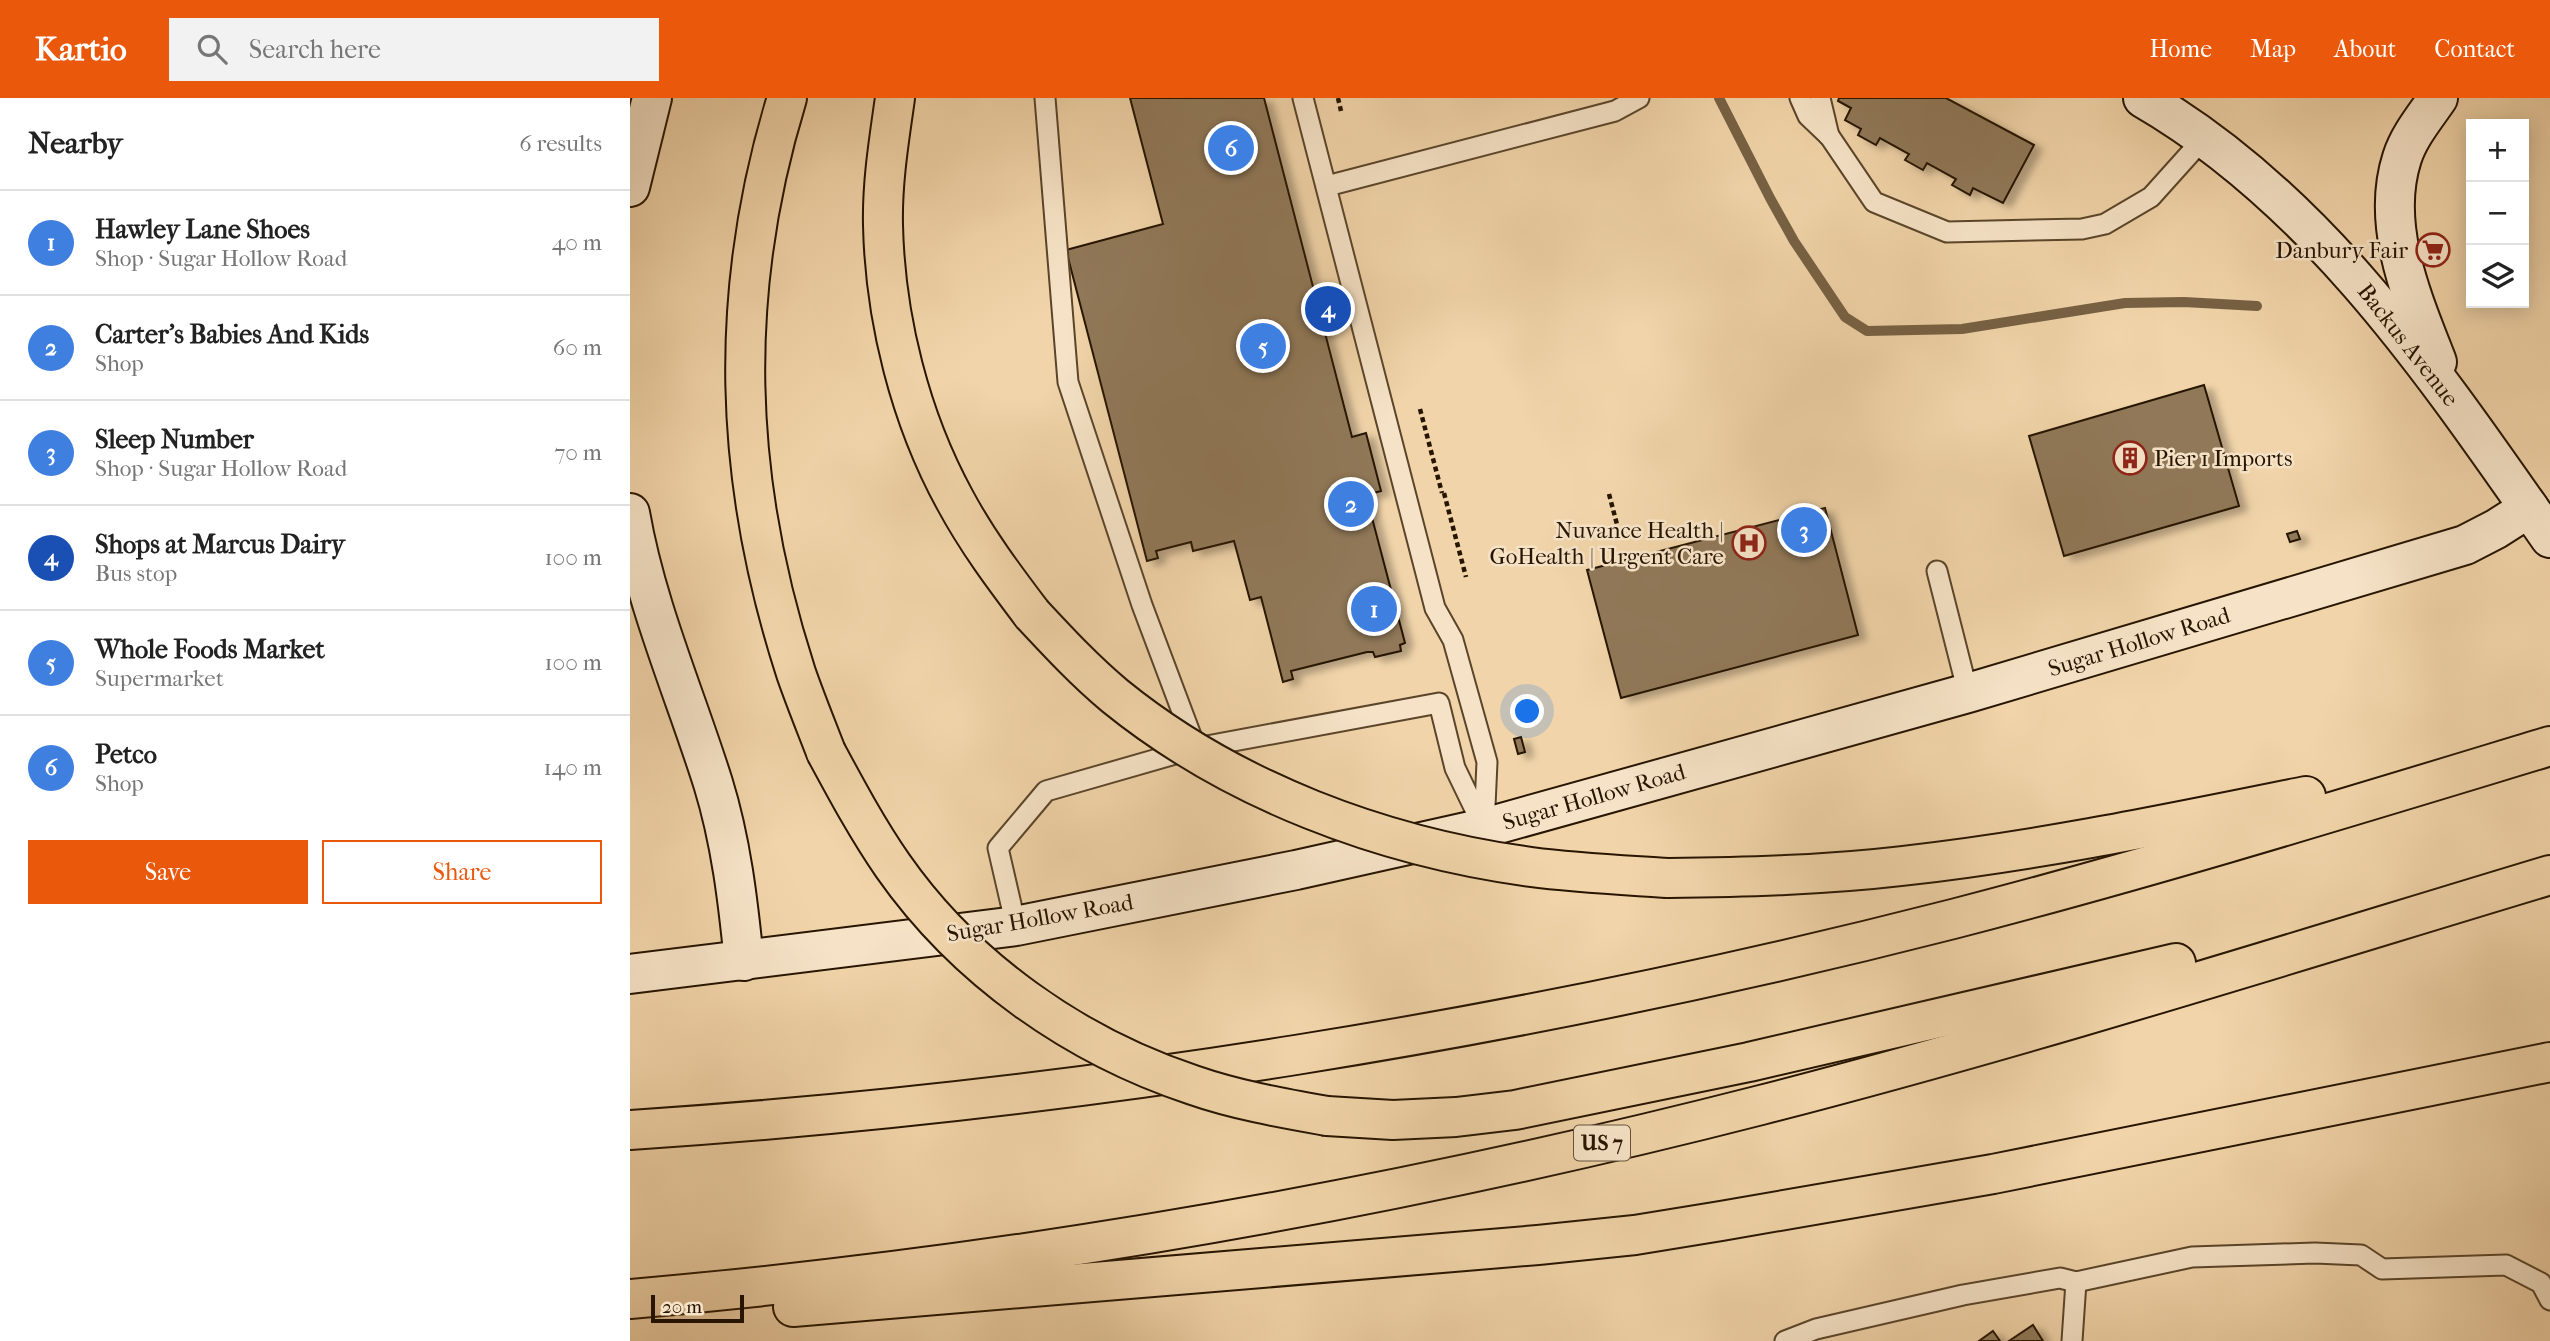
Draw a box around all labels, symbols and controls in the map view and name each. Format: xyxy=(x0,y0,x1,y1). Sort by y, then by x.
search box xyxy=(169,18,659,81)
text: Kartio xyxy=(35,30,127,69)
icon: search xyxy=(193,30,231,68)
text: Search here xyxy=(249,34,381,65)
text: Home xyxy=(2150,35,2212,63)
text: Map xyxy=(2250,35,2296,63)
text: About xyxy=(2334,35,2396,63)
text: Contact xyxy=(2434,35,2515,63)
map controls xyxy=(2466,119,2529,308)
button: + xyxy=(2466,119,2529,182)
pin: 6 xyxy=(1208,122,1254,174)
text: Nearby xyxy=(28,126,123,161)
text: 6 results xyxy=(519,130,602,157)
button: − xyxy=(2466,182,2529,245)
text: Hawley Lane Shoes xyxy=(95,214,310,245)
text: 1 xyxy=(47,229,55,256)
text: 40 m xyxy=(552,229,602,256)
supermarket icon: Danbury Fair xyxy=(2414,231,2452,269)
place label: Danbury Fair xyxy=(2275,237,2408,264)
text: Shop · Sugar Hollow Road xyxy=(95,245,347,272)
button: layers xyxy=(2466,245,2529,308)
street label: Backus Avenue xyxy=(2352,278,2464,412)
pin: 4 xyxy=(1305,283,1351,335)
text: Carter's Babies And Kids xyxy=(95,319,369,350)
pin: 5 xyxy=(1240,320,1286,372)
text: 2 xyxy=(45,334,57,361)
text: 60 m xyxy=(553,334,602,361)
text: Shop xyxy=(95,350,144,377)
text: Sleep Number xyxy=(95,424,254,455)
text: 3 xyxy=(46,439,56,466)
text: 70 m xyxy=(554,439,602,466)
building icon: Pier 1 Imports xyxy=(2111,439,2149,477)
place label: Pier 1 Imports xyxy=(2154,445,2292,472)
text: Shop · Sugar Hollow Road xyxy=(95,455,347,482)
pin: 2 xyxy=(1328,478,1374,530)
pin: 3 xyxy=(1781,504,1827,556)
place label: Nuvance Health | GoHealth | Urgent Care xyxy=(1490,517,1724,570)
hospital icon: Nuvance Health | GoHealth | Urgent Care xyxy=(1730,524,1768,562)
text: Shops at Marcus Dairy xyxy=(95,529,345,560)
text: 4 xyxy=(44,544,58,571)
text: 100 m xyxy=(544,544,602,571)
text: Bus stop xyxy=(95,560,177,587)
pin: 1 xyxy=(1351,583,1397,635)
street label: Sugar Hollow Road xyxy=(2045,601,2234,683)
text: Whole Foods Market xyxy=(95,634,325,665)
text: 5 xyxy=(46,649,56,676)
text: 100 m xyxy=(544,649,602,676)
text: Supermarket xyxy=(95,665,224,692)
your location xyxy=(1510,694,1544,728)
text: Petco xyxy=(95,739,157,770)
text: 6 xyxy=(45,754,57,781)
text: 140 m xyxy=(543,754,602,781)
street label: Sugar Hollow Road xyxy=(1500,758,1689,836)
text: Shop xyxy=(95,770,144,797)
button: Save xyxy=(28,840,308,904)
button: Share xyxy=(322,840,602,904)
street label: Sugar Hollow Road xyxy=(945,888,1136,948)
road number: US 7 xyxy=(1574,1126,1630,1160)
scale bar xyxy=(651,1292,744,1324)
text: 20 m xyxy=(662,1296,702,1318)

